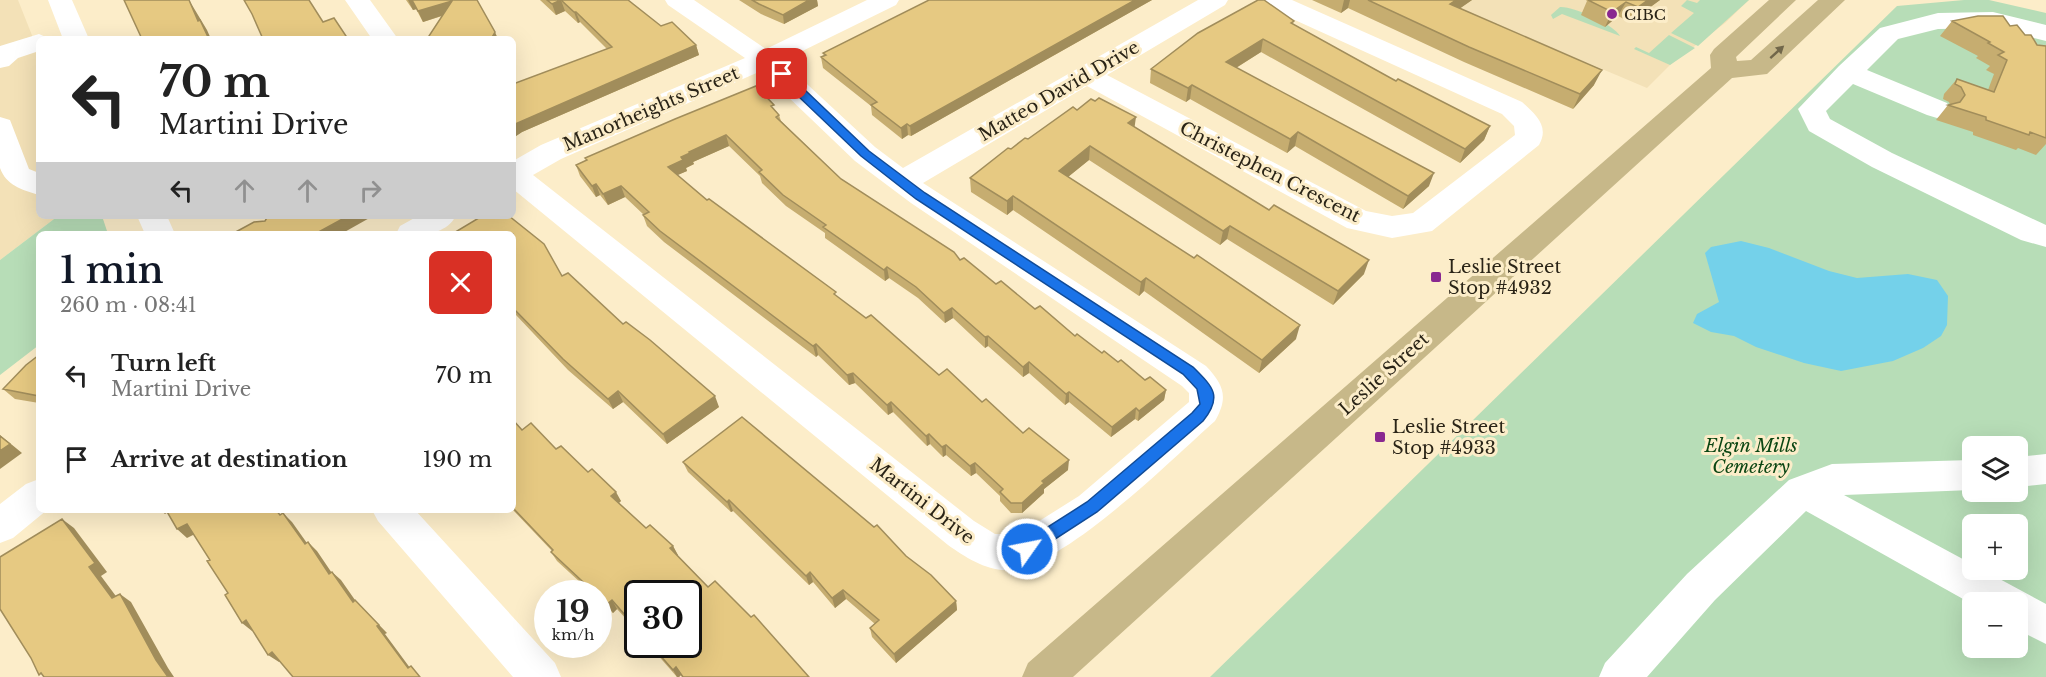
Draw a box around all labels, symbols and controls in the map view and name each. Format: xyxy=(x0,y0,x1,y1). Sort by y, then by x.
place label: CIBC xyxy=(1624,5,1666,24)
marker: CIBC xyxy=(1605,7,1619,21)
street label: Matteo David Drive xyxy=(975,36,1143,146)
one-way arrow xyxy=(1769,45,1784,59)
pin xyxy=(756,48,807,99)
text: 70 m xyxy=(159,56,270,108)
icon: arrive xyxy=(765,57,798,90)
icon: left xyxy=(60,60,138,138)
street label: Manorheights Street xyxy=(560,62,742,156)
text: Martini Drive xyxy=(159,108,348,141)
street label: Christephen Crescent xyxy=(1176,117,1364,227)
icon: left xyxy=(165,174,198,207)
icon: ahead xyxy=(228,174,261,207)
icon: ahead xyxy=(291,174,324,207)
icon: right xyxy=(354,174,387,207)
text: 1 min xyxy=(60,248,164,293)
button: close xyxy=(429,251,492,314)
place label: Leslie Street Stop #4932 xyxy=(1448,256,1561,299)
marker: Leslie Street Stop #4932 xyxy=(1429,270,1443,284)
text: 260 m · 08:41 xyxy=(60,293,197,317)
street label: Leslie Street xyxy=(1335,328,1434,420)
text: Turn left xyxy=(111,350,216,377)
icon: left xyxy=(60,359,93,392)
text: 70 m xyxy=(435,362,492,389)
text: Martini Drive xyxy=(111,377,251,401)
place label: Leslie Street Stop #4933 xyxy=(1392,416,1505,459)
marker: Leslie Street Stop #4933 xyxy=(1373,430,1387,444)
park label: Elgin Mills Cemetery xyxy=(1704,435,1798,478)
map controls xyxy=(1962,436,2028,658)
button: layers xyxy=(1962,436,2028,502)
icon: arrive xyxy=(60,443,93,476)
text: Arrive at destination xyxy=(111,446,348,473)
text: 190 m xyxy=(422,446,492,473)
street label: Martini Drive xyxy=(865,453,979,549)
button: + xyxy=(1962,514,2028,580)
position arrow xyxy=(995,517,1059,581)
speed limit sign: 30 xyxy=(624,580,702,658)
button: − xyxy=(1962,592,2028,658)
text: 19 xyxy=(556,593,590,630)
text: km/h xyxy=(552,625,594,644)

